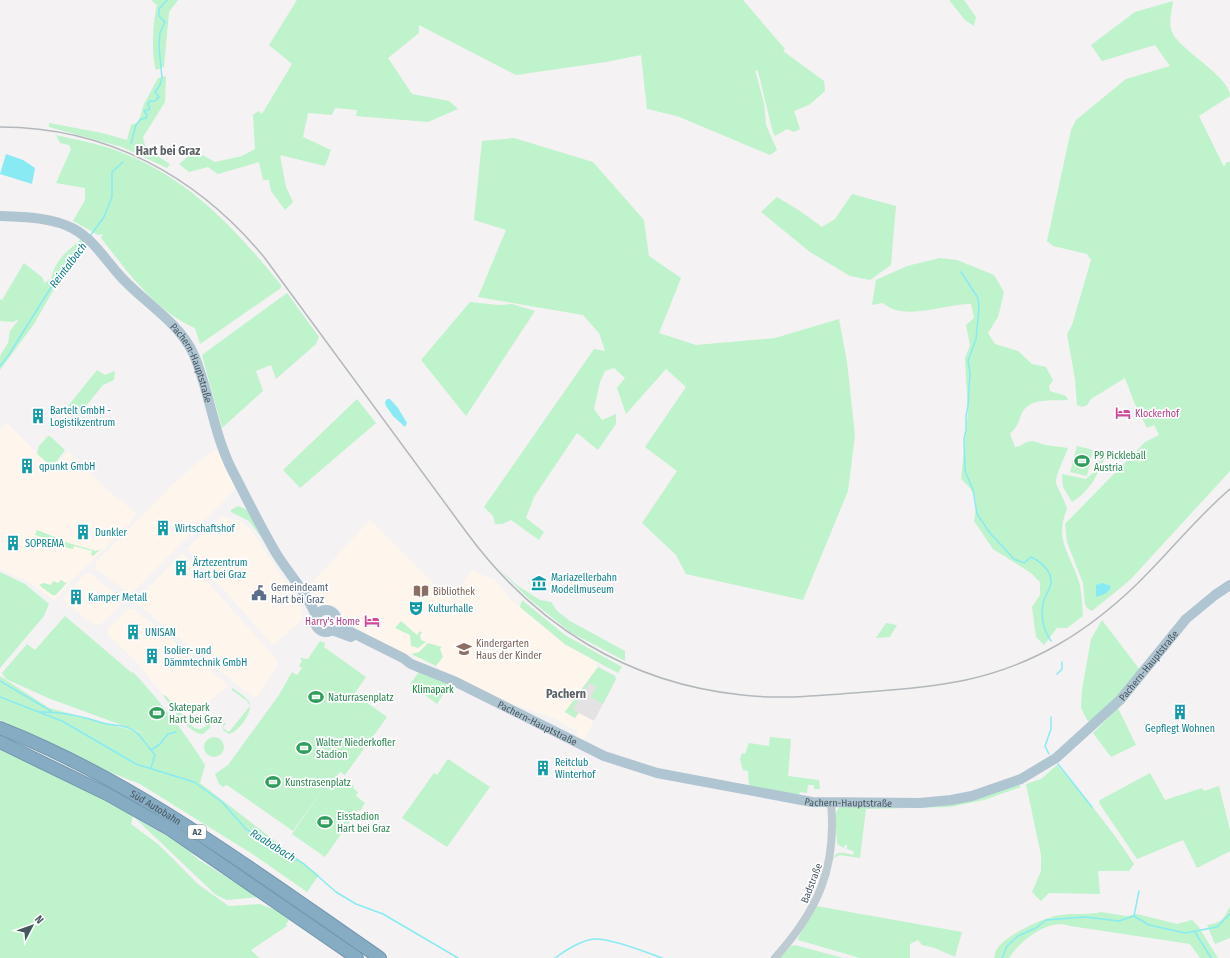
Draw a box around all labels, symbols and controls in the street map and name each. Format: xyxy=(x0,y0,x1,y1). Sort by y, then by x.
district label: Hart bei Graz xyxy=(136,144,200,158)
water label: Reintalbach xyxy=(47,240,90,291)
street label: Pachern-Hauptstraße xyxy=(167,321,214,404)
hotel icon: Klockerhof xyxy=(1114,404,1132,422)
place label: Bartelt GmbH - Logistikzentrum xyxy=(50,405,115,429)
building icon: Bartelt GmbH - Logistikzentrum xyxy=(29,407,47,425)
place label: Klockerhof xyxy=(1135,408,1180,420)
place label: P9 Pickleball Austria xyxy=(1094,450,1146,474)
sports icon: P9 Pickleball Austria xyxy=(1073,452,1091,470)
building icon: qpunkt GmbH xyxy=(18,457,36,475)
place label: qpunkt GmbH xyxy=(39,461,95,473)
building icon: Wirtschaftshof xyxy=(154,519,172,537)
building icon: Dunkler xyxy=(74,523,92,541)
place label: Wirtschaftshof xyxy=(175,523,236,535)
place label: Dunkler xyxy=(95,527,127,539)
building icon: SOPREMA xyxy=(4,534,22,552)
place label: SOPREMA xyxy=(25,538,65,550)
place label: Ärztezentrum Hart bei Graz xyxy=(193,556,247,581)
building icon: Ärztezentrum Hart bei Graz xyxy=(172,559,190,577)
place label: Mariazellerbahn Modellmuseum xyxy=(551,572,617,596)
museum icon: Mariazellerbahn Modellmuseum xyxy=(530,574,548,592)
place label: Gemeindeamt Hart bei Graz xyxy=(271,582,329,606)
library icon: Bibliothek xyxy=(412,582,430,600)
public building icon: Gemeindeamt Hart bei Graz xyxy=(250,584,268,602)
place label: Bibliothek xyxy=(433,586,475,598)
building icon: Kamper Metall xyxy=(67,588,85,606)
place label: Kamper Metall xyxy=(88,592,148,604)
theatre icon: Kulturhalle xyxy=(407,599,425,617)
place label: Kulturhalle xyxy=(428,603,473,615)
hotel icon: Harry's Home xyxy=(363,612,381,630)
place label: Harry's Home xyxy=(305,616,360,628)
building icon: UNISAN xyxy=(124,623,142,641)
place label: UNISAN xyxy=(145,627,176,639)
street label: Pachern-Hauptstraße xyxy=(1117,628,1181,704)
place label: Kindergarten Haus der Kinder xyxy=(476,638,542,662)
school or university icon: Kindergarten Haus der Kinder xyxy=(455,640,473,658)
place label: Isolier- und Dämmtechnik GmbH xyxy=(164,645,247,669)
building icon: Isolier- und Dämmtechnik GmbH xyxy=(143,647,161,665)
park label: Klimapark xyxy=(412,684,454,696)
district label: Pachern xyxy=(546,687,586,701)
sports icon: Naturrasenplatz xyxy=(307,688,325,706)
place label: Naturrasenplatz xyxy=(328,692,394,704)
street label: Pachern-Hauptstraße xyxy=(495,699,579,749)
place label: Skatepark Hart bei Graz xyxy=(169,702,222,726)
building icon: Gepflegt Wohnen xyxy=(1171,703,1189,721)
sports icon: Skatepark Hart bei Graz xyxy=(148,704,166,722)
place label: Gepflegt Wohnen xyxy=(1145,723,1215,735)
place label: Walter Niederkofler Stadion xyxy=(316,737,396,761)
sports icon: Walter Niederkofler Stadion xyxy=(295,739,313,757)
place label: Reitclub Winterhof xyxy=(555,757,596,781)
building icon: Reitclub Winterhof xyxy=(534,759,552,777)
sports icon: Kunstrasenplatz xyxy=(264,773,282,791)
place label: Kunstrasenplatz xyxy=(285,777,351,789)
street label: Süd Autobahn xyxy=(128,788,183,828)
street label: Pachern-Hauptstraße xyxy=(804,796,892,810)
place label: Eisstadion Hart bei Graz xyxy=(337,811,390,835)
sports icon: Eisstadion Hart bei Graz xyxy=(316,813,334,831)
road number: A2 xyxy=(188,825,206,839)
water label: Raababach xyxy=(248,826,298,864)
street label: Badstraße xyxy=(799,862,825,905)
north arrow xyxy=(12,906,52,946)
text: N xyxy=(32,913,46,927)

